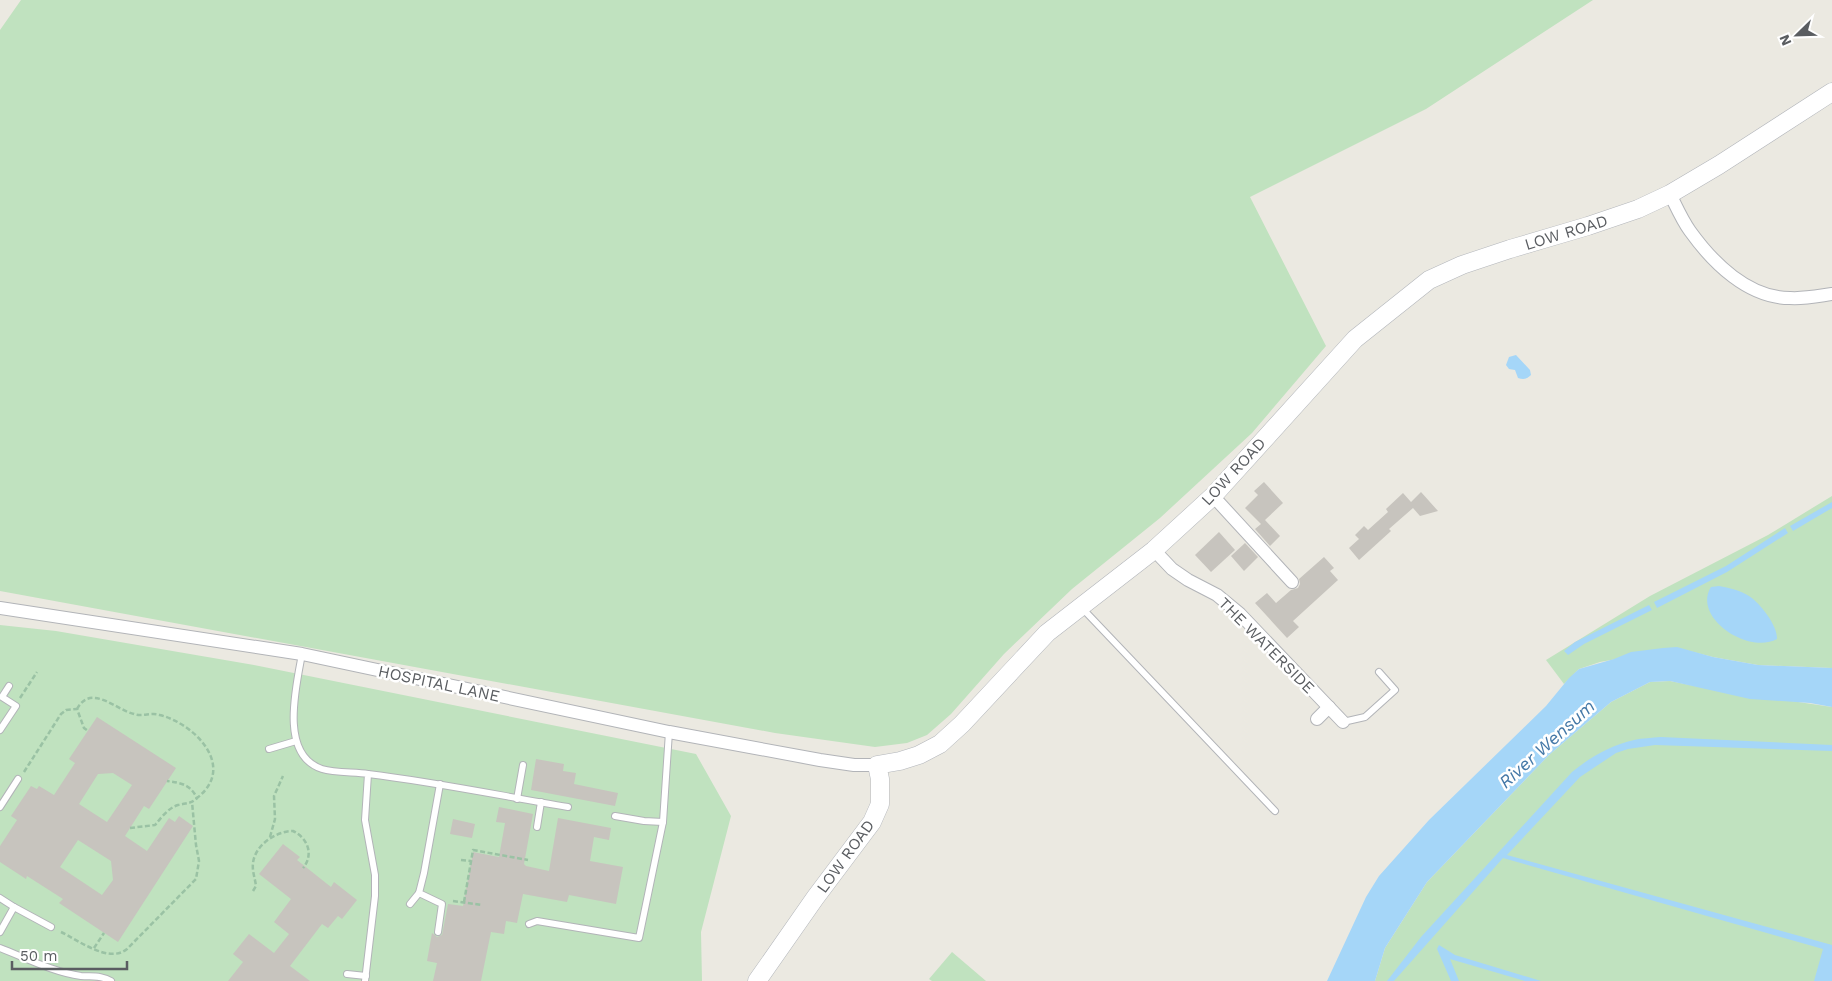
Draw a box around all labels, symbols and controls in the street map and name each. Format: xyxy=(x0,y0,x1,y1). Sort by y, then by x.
north arrow xyxy=(1772,10,1822,60)
text: N xyxy=(1776,32,1794,48)
street label: LOW ROAD xyxy=(1522,211,1610,254)
street label: LOW ROAD xyxy=(1197,434,1270,509)
street label: THE WATERSIDE xyxy=(1215,593,1319,697)
street label: HOSPITAL LANE xyxy=(376,661,501,706)
water label: River Wensum xyxy=(1494,695,1599,792)
street label: LOW ROAD xyxy=(813,816,878,897)
scale bar xyxy=(12,938,128,970)
text: 50 m xyxy=(20,947,57,965)

